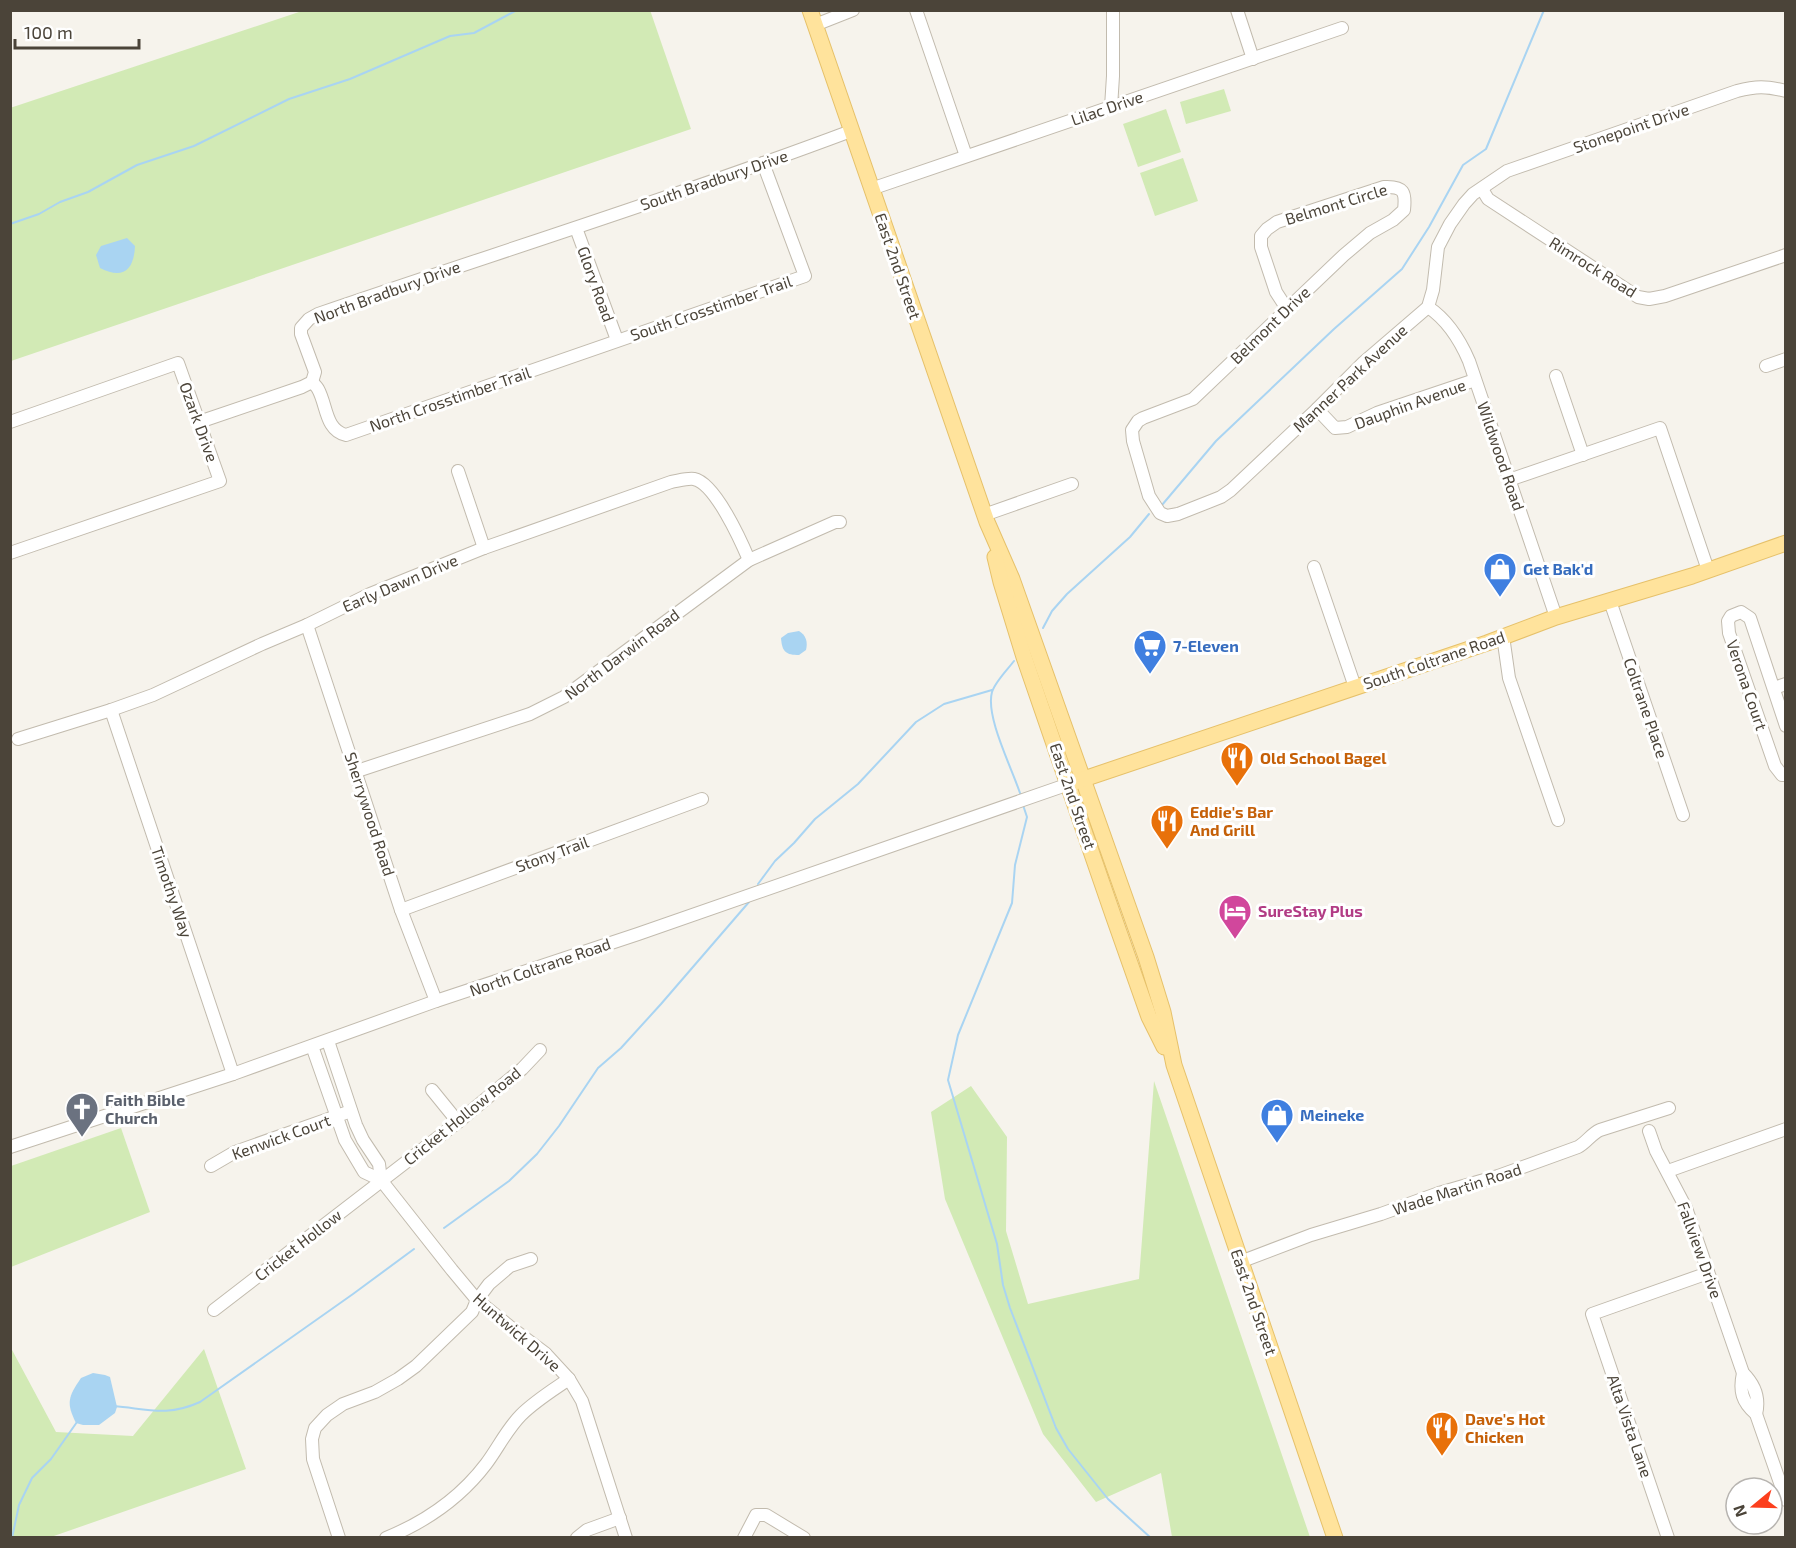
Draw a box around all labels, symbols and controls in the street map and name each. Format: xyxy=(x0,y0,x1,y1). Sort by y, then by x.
scale bar xyxy=(15,12,140,50)
text: 100 m xyxy=(24,21,73,43)
street label: Lilac Drive xyxy=(1068,86,1145,129)
street label: Stonepoint Drive xyxy=(1570,99,1691,156)
street label: South Bradbury Drive xyxy=(638,145,790,214)
street label: Belmont Circle xyxy=(1282,179,1389,228)
street label: East 2nd Street xyxy=(871,210,926,321)
street label: Rimrock Road xyxy=(1546,232,1640,301)
street label: Glory Road xyxy=(574,244,619,324)
street label: North Bradbury Drive xyxy=(311,256,463,327)
street label: South Crosstimber Trail xyxy=(628,271,794,344)
street label: Belmont Drive xyxy=(1226,282,1313,367)
street label: Manner Park Avenue xyxy=(1289,320,1411,435)
street label: North Crosstimber Trail xyxy=(367,362,533,435)
street label: Dauphin Avenue xyxy=(1352,375,1468,432)
street label: Ozark Drive xyxy=(176,379,223,464)
street label: Wildwood Road xyxy=(1474,399,1529,513)
street label: Early Dawn Drive xyxy=(339,550,460,615)
shop icon: Get Bak'd xyxy=(1482,551,1518,598)
place label: Get Bak'd xyxy=(1523,559,1593,578)
street label: North Darwin Road xyxy=(561,604,683,703)
street label: South Coltrane Road xyxy=(1360,626,1507,693)
supermarket icon: 7-Eleven xyxy=(1132,628,1168,675)
place label: 7-Eleven xyxy=(1173,636,1239,655)
street label: Verona Court xyxy=(1723,637,1772,733)
street label: Coltrane Place xyxy=(1620,655,1673,761)
street label: East 2nd Street xyxy=(1046,740,1101,851)
restaurant icon: Old School Bagel xyxy=(1219,740,1255,787)
place label: Old School Bagel xyxy=(1260,748,1387,767)
street label: Sherrywood Road xyxy=(341,750,399,878)
place label: Eddie's Bar And Grill xyxy=(1190,802,1273,839)
restaurant icon: Eddie's Bar And Grill xyxy=(1149,803,1185,850)
street label: Stony Trail xyxy=(513,831,591,876)
street label: Timothy Way xyxy=(148,844,197,941)
hotel icon: SureStay Plus xyxy=(1217,893,1253,940)
place label: SureStay Plus xyxy=(1258,901,1363,921)
street label: North Coltrane Road xyxy=(467,933,613,1000)
street label: Cricket Hollow Road xyxy=(399,1063,524,1169)
place label: Faith Bible Church xyxy=(105,1090,185,1127)
church icon: Faith Bible Church xyxy=(64,1091,100,1138)
shop icon: Meineke xyxy=(1259,1097,1295,1144)
place label: Meineke xyxy=(1300,1105,1364,1124)
street label: Kenwick Court xyxy=(229,1110,333,1163)
street label: Wade Martin Road xyxy=(1390,1159,1524,1218)
street label: Fallview Drive xyxy=(1674,1199,1727,1301)
street label: Cricket Hollow xyxy=(250,1205,345,1284)
street label: East 2nd Street xyxy=(1227,1246,1282,1357)
street label: Huntwick Drive xyxy=(470,1288,565,1375)
street label: Alta Vista Lane xyxy=(1604,1372,1657,1480)
place label: Dave's Hot Chicken xyxy=(1465,1409,1546,1446)
restaurant icon: Dave's Hot Chicken xyxy=(1424,1410,1460,1457)
north arrow xyxy=(1724,1476,1784,1536)
text: N xyxy=(1728,1502,1750,1520)

